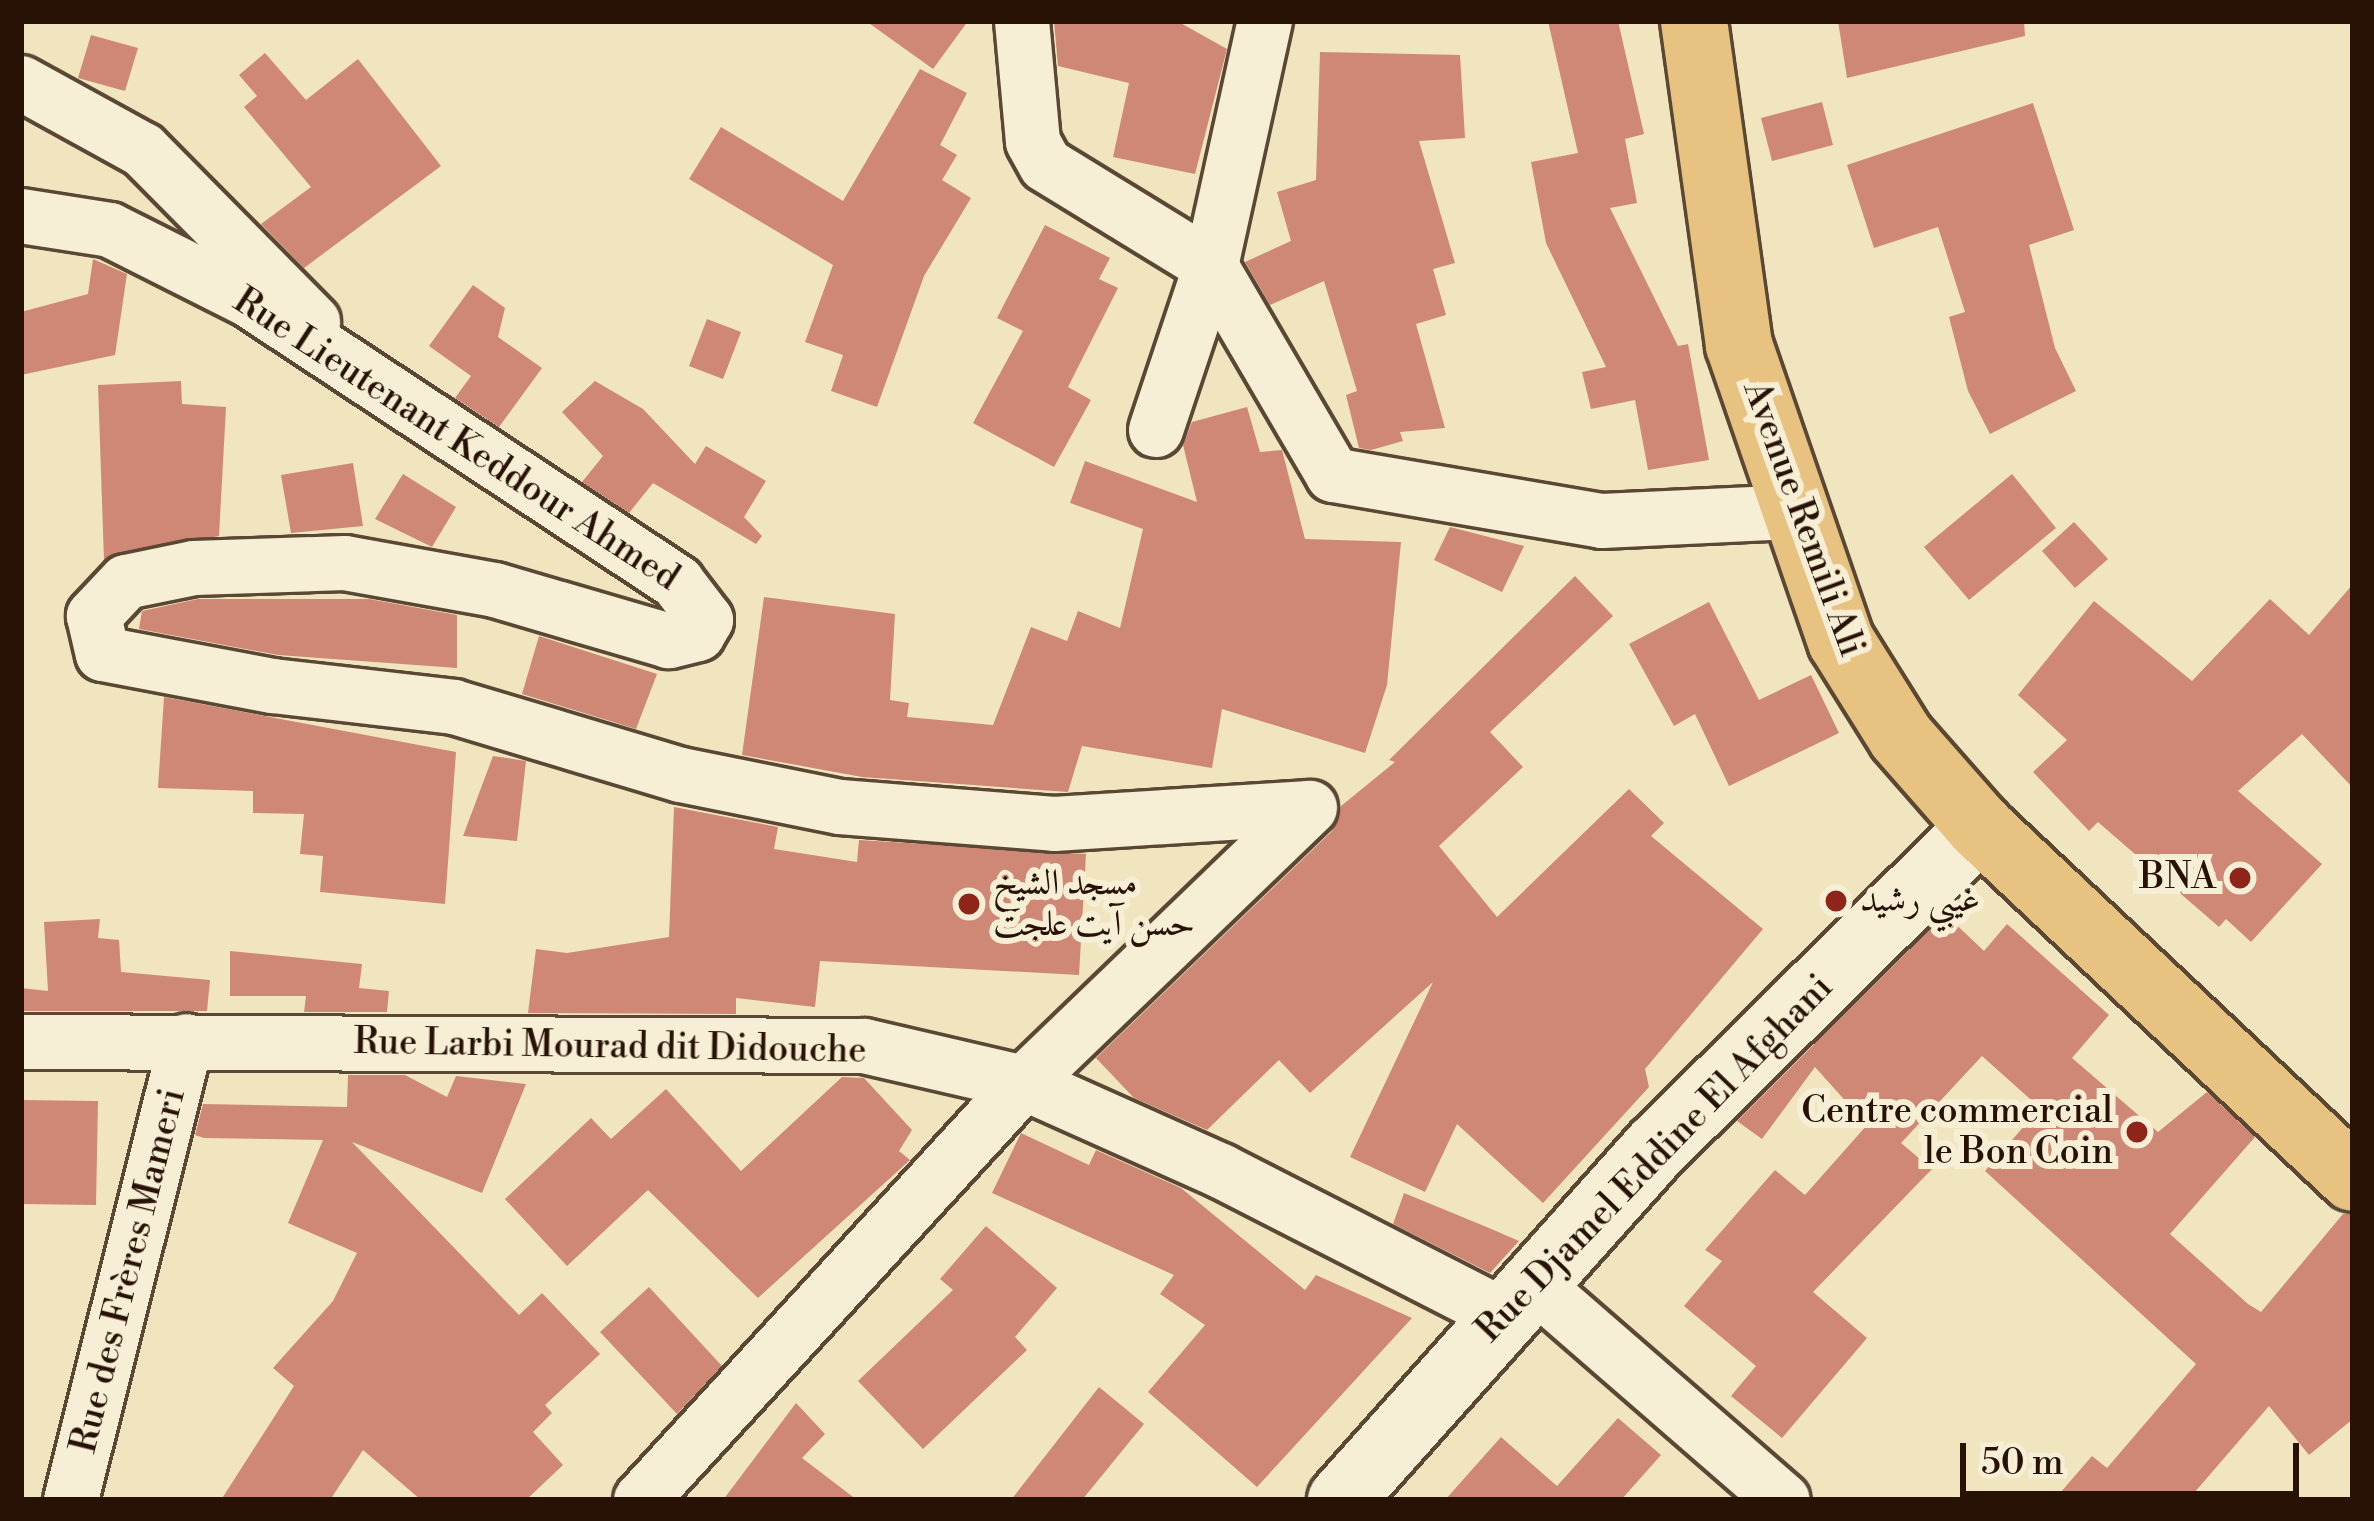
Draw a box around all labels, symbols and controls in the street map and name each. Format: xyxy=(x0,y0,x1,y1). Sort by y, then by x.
street label: Rue Lieutenant Keddour Ahmed xyxy=(225,280,687,600)
street label: Avenue Remili Ali xyxy=(1733,376,1873,662)
place label: BNA xyxy=(2139,856,2216,900)
place label: مسجد الشيخ حسن آيت علجت xyxy=(993,861,1195,946)
marker: BNA xyxy=(2227,865,2253,891)
place label: غيبي رشيد xyxy=(1860,879,1980,923)
marker: غيبي رشيد xyxy=(1823,888,1849,914)
marker: مسجد الشيخ حسن آيت علجت xyxy=(956,891,982,917)
street label: Rue Djamel Eddine El Afghani xyxy=(1468,966,1842,1352)
street label: Rue Larbi Mourad dit Didouche xyxy=(353,1021,867,1073)
street label: Rue des Frères Mameri xyxy=(63,1084,195,1458)
place label: Centre commercial le Bon Coin xyxy=(1801,1089,2113,1174)
marker: Centre commercial le Bon Coin xyxy=(2124,1119,2150,1145)
scale bar xyxy=(1966,1419,2305,1493)
text: 50 m xyxy=(1981,1441,2064,1486)

